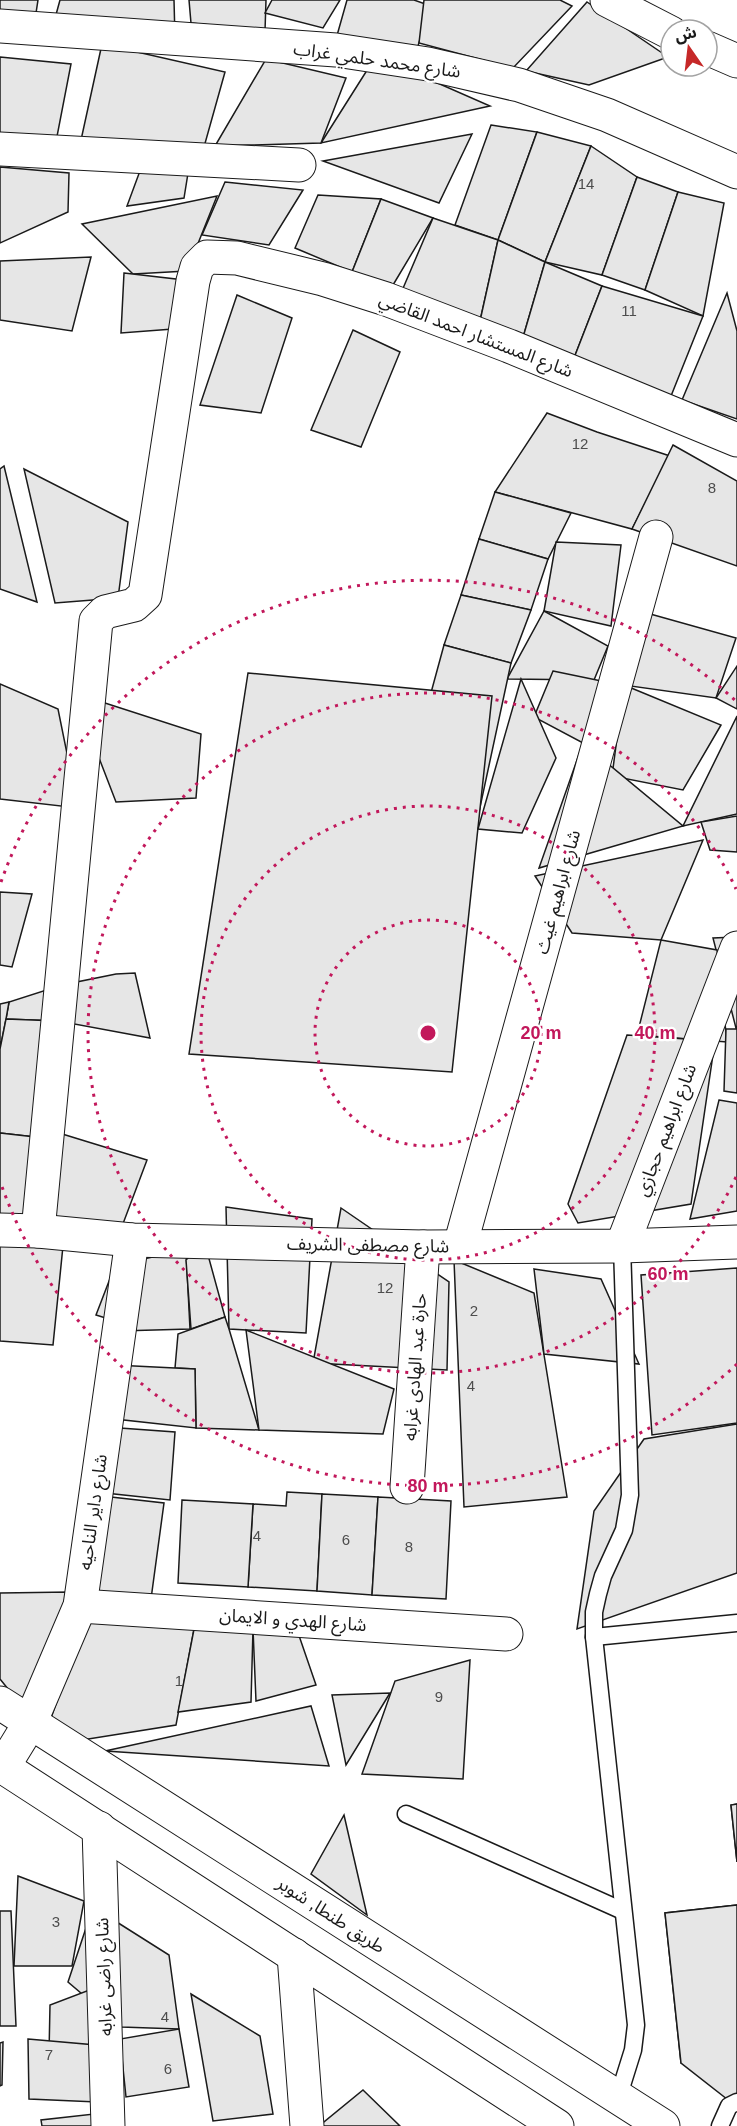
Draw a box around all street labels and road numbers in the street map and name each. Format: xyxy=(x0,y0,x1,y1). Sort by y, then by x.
street label: شارع محمد حلمي غراب xyxy=(292,38,462,86)
street label: شارع المستشار احمد القاضي xyxy=(375,289,576,385)
street label: شارع ابراهيم غيث xyxy=(532,828,588,957)
street label: شارع ابراهيم حجازي xyxy=(632,1061,704,1200)
street label: شارع مصطفى الشريف xyxy=(286,1234,449,1260)
street label: حارة عبد الهادى غرابه xyxy=(400,1292,431,1442)
street label: شارع داير الناحيه xyxy=(75,1453,115,1572)
street label: شارع الهدي و الايمان xyxy=(218,1605,367,1639)
street label: طريق طنطا, شوبر xyxy=(272,1872,389,1958)
street label: شارع راضى غرابه xyxy=(92,1917,120,2037)

